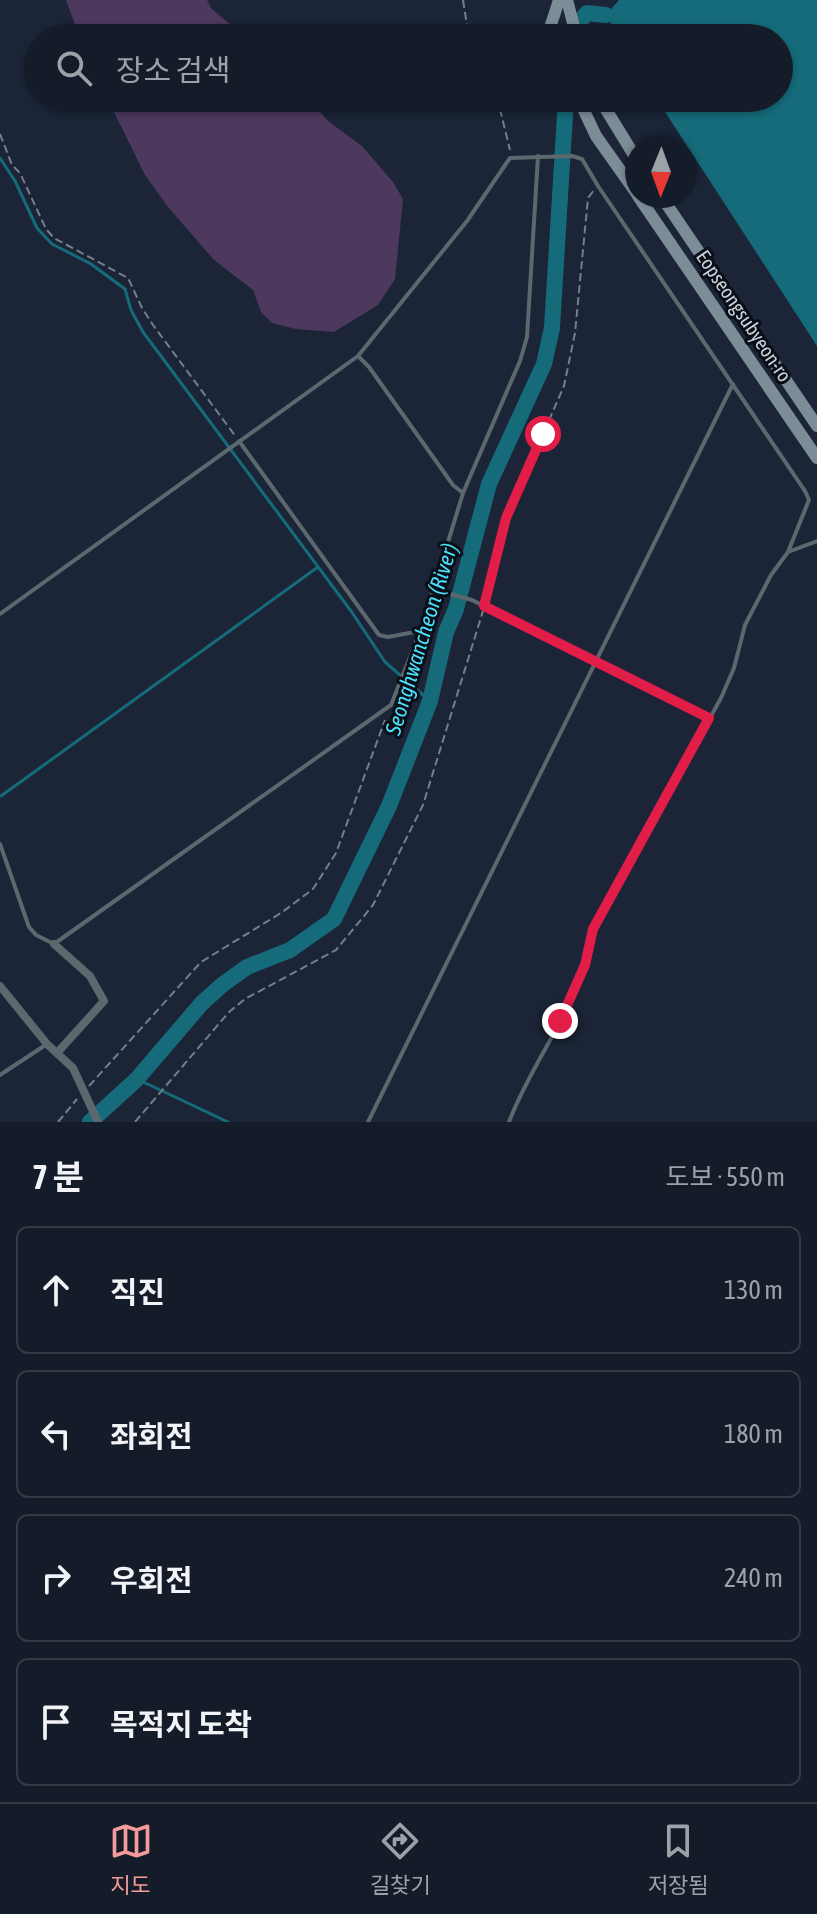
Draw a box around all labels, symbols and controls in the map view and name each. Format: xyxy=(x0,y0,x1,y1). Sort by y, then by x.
search box xyxy=(24,24,793,112)
icon: search xyxy=(52,46,96,90)
text: 장소 검색 xyxy=(116,53,231,87)
north arrow xyxy=(625,136,697,208)
street label: Eopseongsubyeon-ro xyxy=(692,246,797,386)
route start xyxy=(525,416,561,452)
water label: Seonghwancheon (River) xyxy=(379,540,463,739)
route end xyxy=(542,1003,578,1039)
text: 7 분 xyxy=(32,1157,84,1196)
text: 도보 · 550 m xyxy=(666,1162,785,1192)
icon: ahead xyxy=(34,1268,78,1312)
text: 직진 xyxy=(110,1275,165,1309)
text: 130 m xyxy=(724,1275,783,1305)
icon: left xyxy=(34,1412,78,1456)
text: 좌회전 xyxy=(110,1419,193,1453)
text: 180 m xyxy=(724,1419,783,1449)
icon: right xyxy=(34,1556,78,1600)
text: 우회전 xyxy=(110,1563,193,1597)
text: 240 m xyxy=(724,1563,783,1593)
icon: arrive xyxy=(34,1700,78,1744)
text: 목적지 도착 xyxy=(110,1707,252,1741)
tab: 지도 xyxy=(109,1819,153,1899)
tab: 길찾기 xyxy=(370,1819,430,1899)
tab: 저장됨 xyxy=(648,1819,708,1899)

